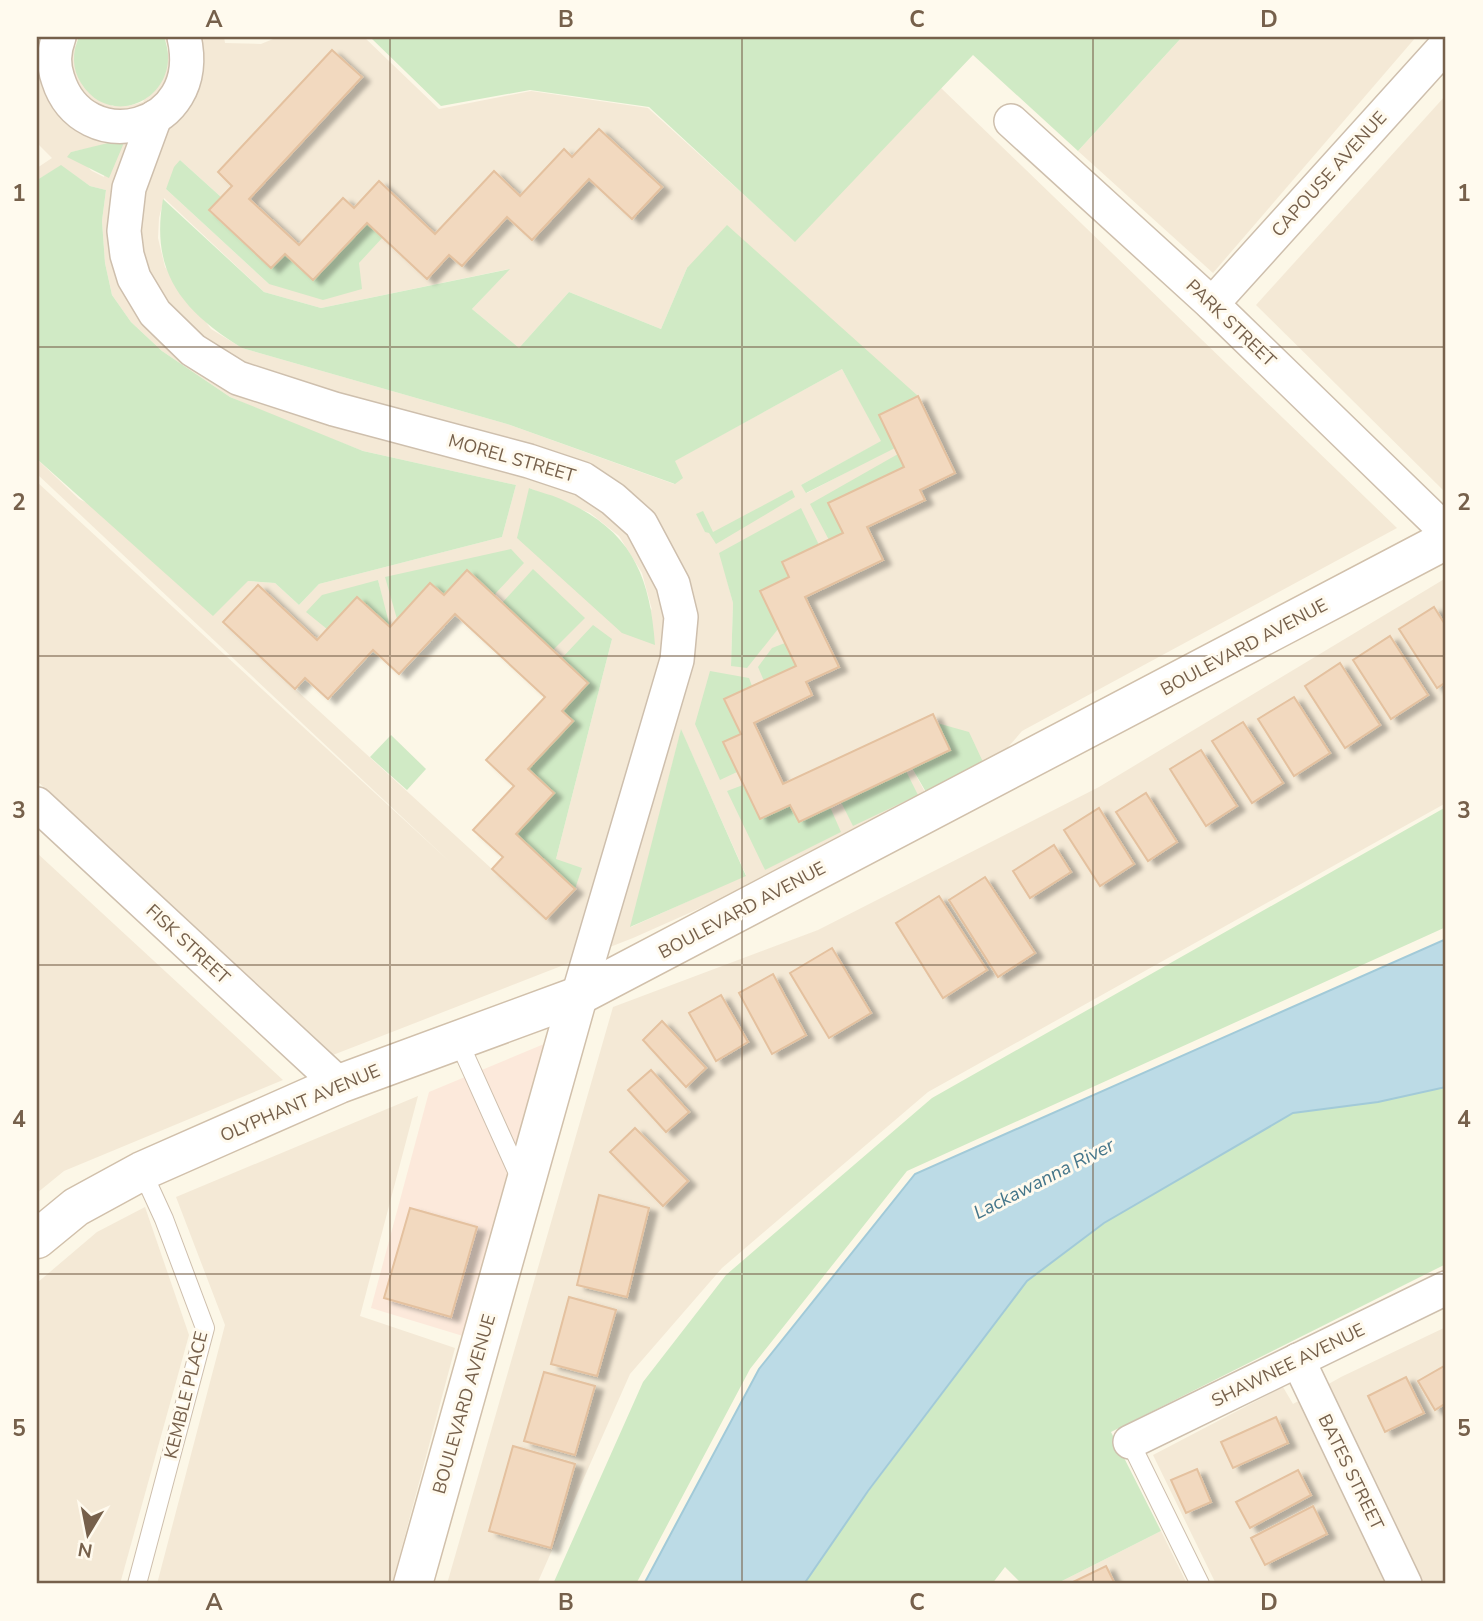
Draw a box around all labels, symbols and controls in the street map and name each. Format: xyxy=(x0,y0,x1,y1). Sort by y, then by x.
text: A xyxy=(205,4,223,35)
text: B xyxy=(558,4,574,35)
text: C xyxy=(909,4,925,35)
text: D xyxy=(1260,4,1278,35)
street label: CAPOUSE AVENUE xyxy=(1266,106,1392,242)
text: 1 xyxy=(12,178,26,209)
text: 1 xyxy=(1457,178,1471,209)
street label: PARK STREET xyxy=(1181,274,1281,372)
street label: MOREL STREET xyxy=(446,428,579,488)
text: 2 xyxy=(12,487,26,518)
text: 2 xyxy=(1457,487,1471,518)
street label: BOULEVARD AVENUE xyxy=(1156,593,1332,701)
text: 3 xyxy=(12,795,26,826)
text: 3 xyxy=(1457,795,1471,826)
street label: BOULEVARD AVENUE xyxy=(654,856,830,964)
street label: FISK STREET xyxy=(141,899,235,989)
street label: OLYPHANT AVENUE xyxy=(216,1058,384,1148)
text: 4 xyxy=(12,1104,26,1135)
text: 4 xyxy=(1457,1104,1471,1135)
water label: Lackawanna River xyxy=(969,1132,1120,1226)
street label: BOULEVARD AVENUE xyxy=(427,1311,501,1497)
street label: SHAWNEE AVENUE xyxy=(1207,1317,1369,1413)
street label: KEMBLE PLACE xyxy=(159,1329,213,1461)
street label: BATES STREET xyxy=(1313,1410,1389,1534)
text: 5 xyxy=(12,1413,26,1444)
text: 5 xyxy=(1457,1413,1471,1444)
north arrow xyxy=(52,1498,122,1568)
text: N xyxy=(76,1536,94,1564)
text: A xyxy=(205,1587,223,1618)
text: B xyxy=(558,1587,574,1618)
text: C xyxy=(909,1587,925,1618)
text: D xyxy=(1260,1587,1278,1618)

